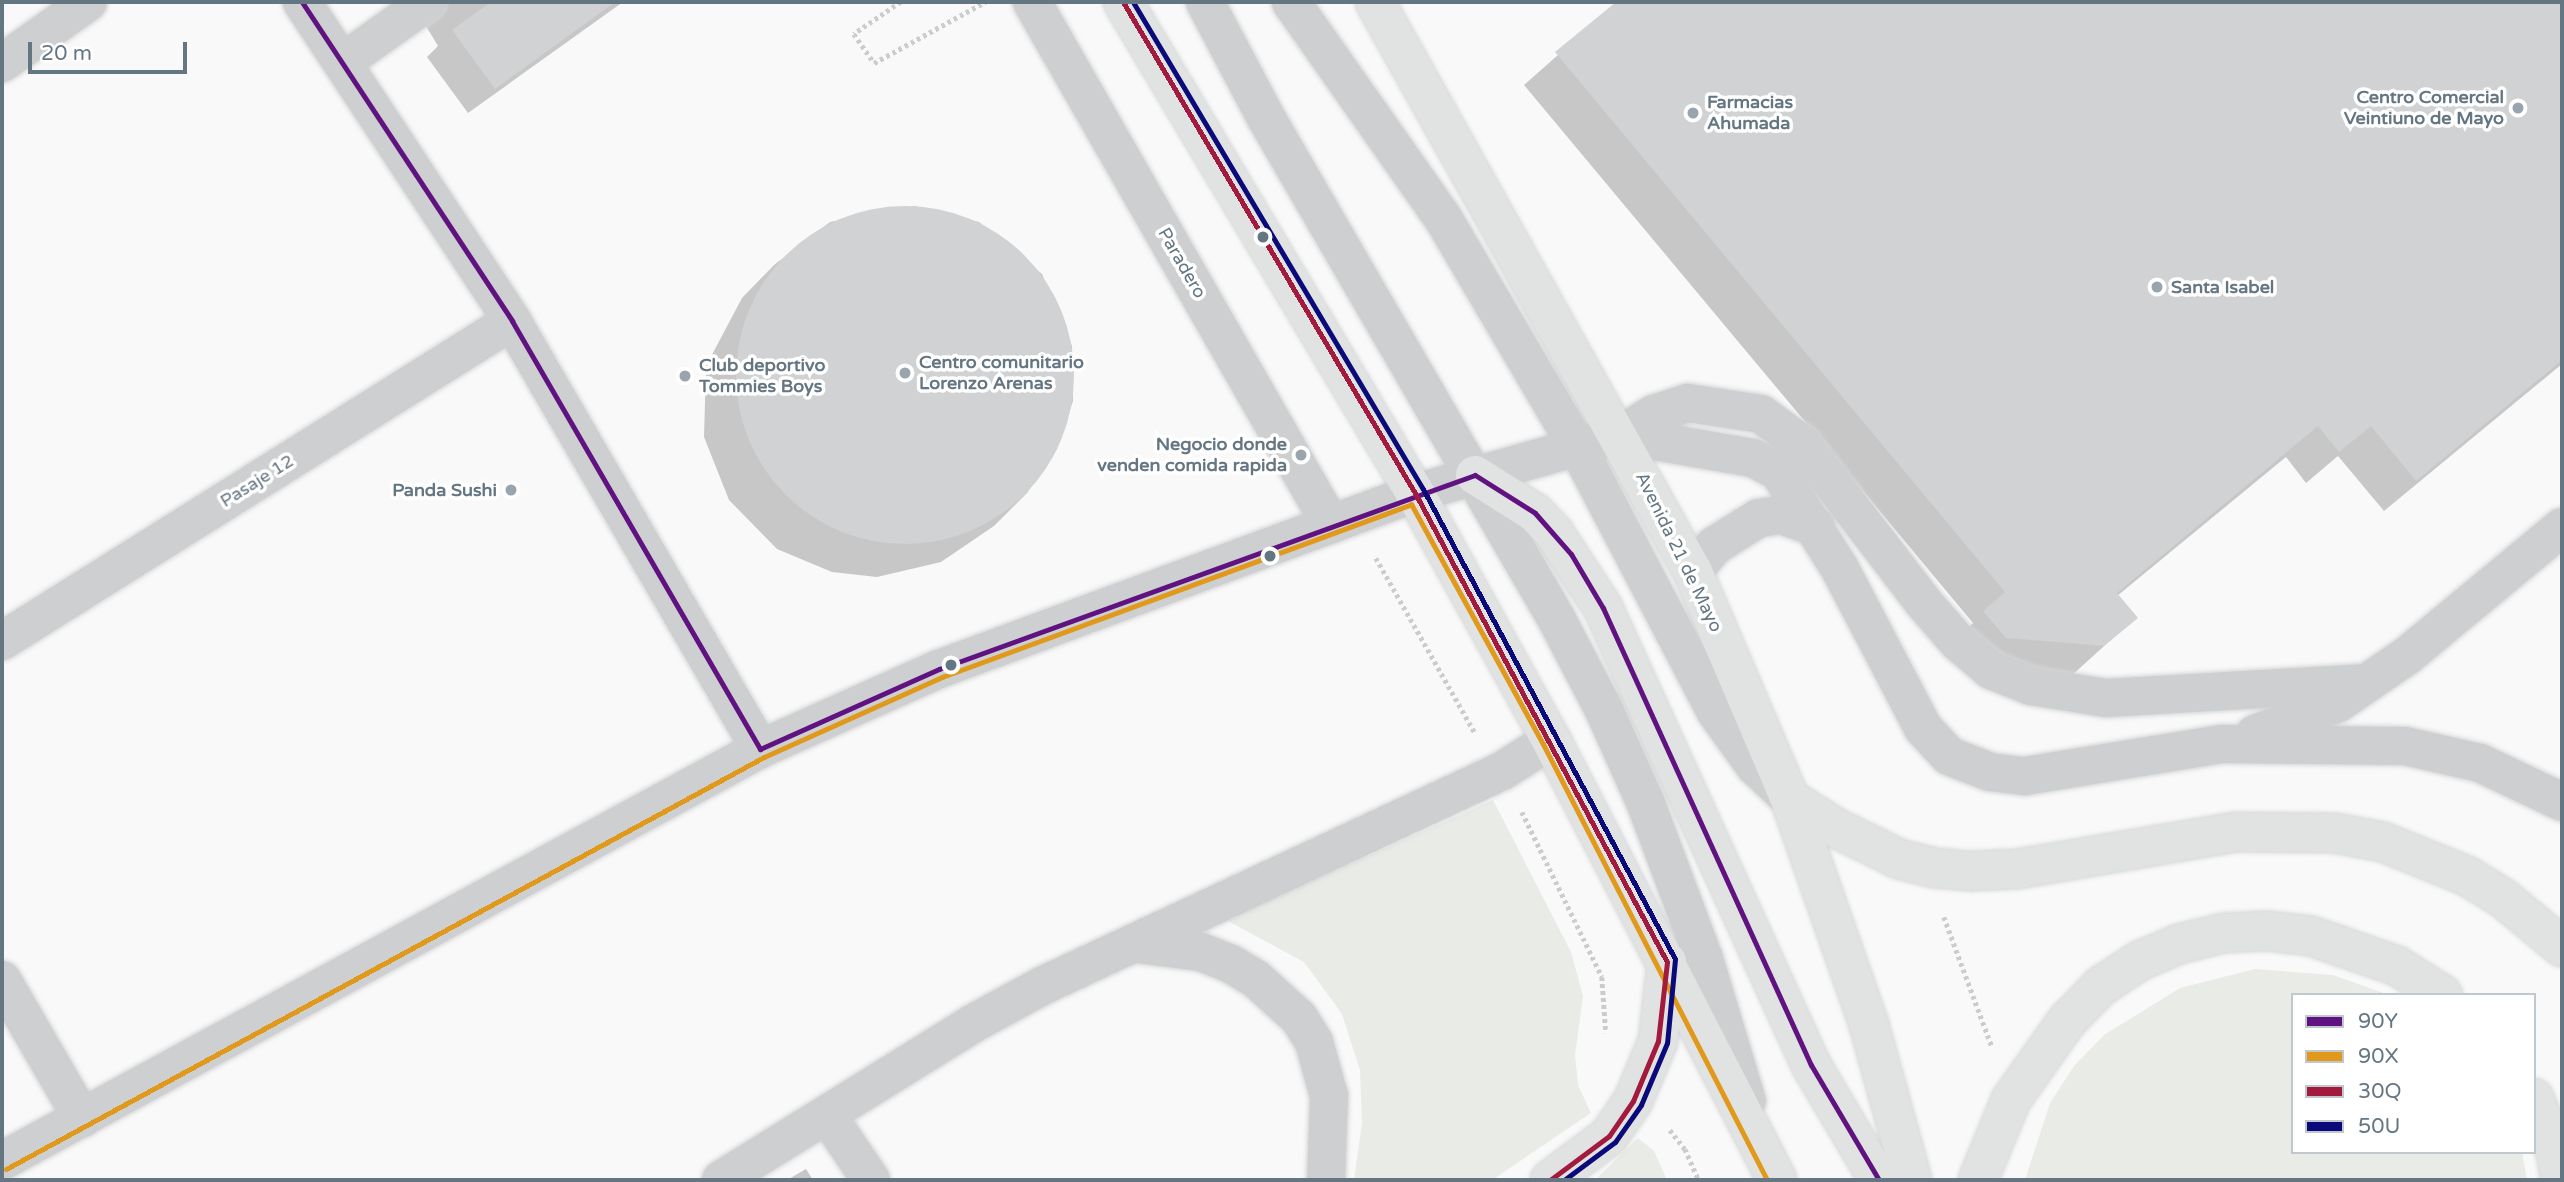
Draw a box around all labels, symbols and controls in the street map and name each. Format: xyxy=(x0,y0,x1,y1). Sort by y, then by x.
scale bar xyxy=(32,28,191,72)
text: 20 m xyxy=(41,41,92,66)
place label: Centro Comercial Veintiuno de Mayo xyxy=(2344,87,2504,130)
place label: Farmacias Ahumada xyxy=(1707,92,1793,134)
marker: Centro Comercial Veintiuno de Mayo xyxy=(2510,100,2526,116)
marker: Farmacias Ahumada xyxy=(1685,105,1701,121)
street label: Paradero xyxy=(1153,224,1211,302)
unlabelled marker xyxy=(1256,230,1270,244)
place label: Santa Isabel xyxy=(2171,276,2274,298)
marker: Santa Isabel xyxy=(2149,279,2165,295)
place label: Centro comunitario Lorenzo Arenas xyxy=(919,352,1084,394)
place label: Club deportivo Tommies Boys xyxy=(699,355,825,398)
marker: Centro comunitario Lorenzo Arenas xyxy=(897,365,913,381)
marker: Club deportivo Tommies Boys xyxy=(677,368,693,384)
place label: Negocio donde venden comida rapida xyxy=(1097,434,1287,476)
marker: Negocio donde venden comida rapida xyxy=(1293,447,1309,463)
street label: Pasaje 12 xyxy=(216,450,298,512)
street label: Avenida 21 de Mayo xyxy=(1631,468,1727,636)
place label: Panda Sushi xyxy=(392,479,497,501)
marker: Panda Sushi xyxy=(503,482,519,498)
unlabelled marker xyxy=(1263,549,1277,563)
unlabelled marker xyxy=(944,658,958,672)
legend xyxy=(2291,993,2536,1154)
text: 90Y xyxy=(2358,1009,2398,1034)
text: 90X xyxy=(2358,1044,2398,1069)
text: 30Q xyxy=(2358,1079,2401,1104)
text: 50U xyxy=(2358,1114,2400,1139)

